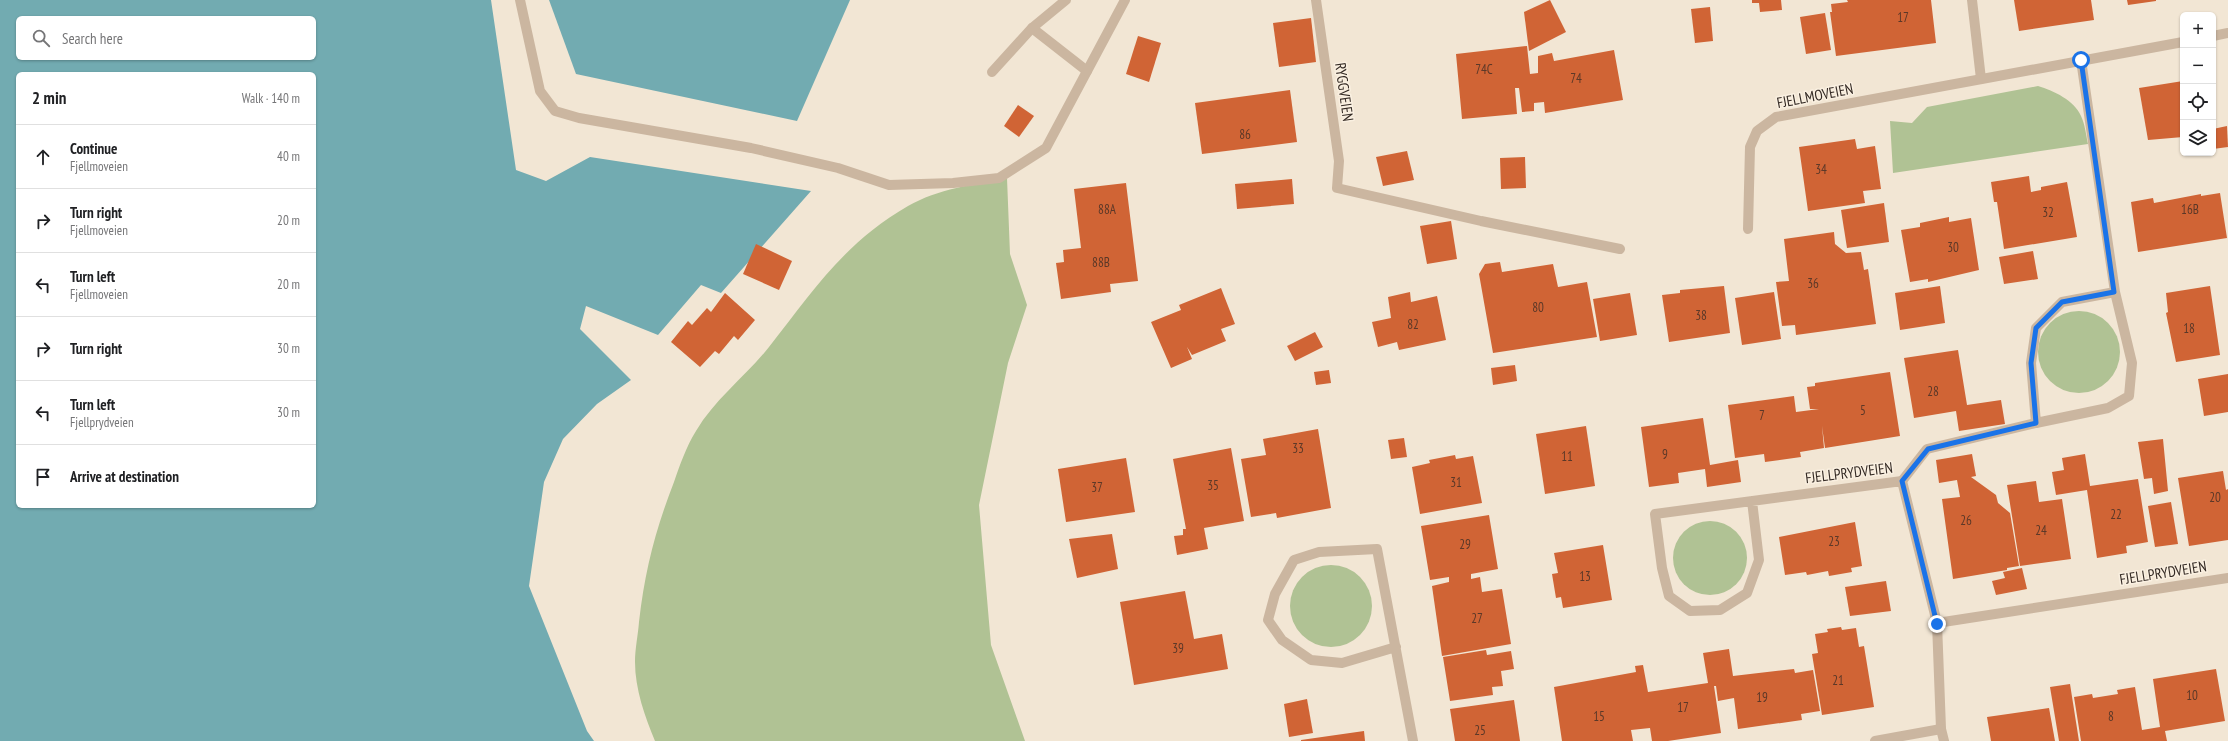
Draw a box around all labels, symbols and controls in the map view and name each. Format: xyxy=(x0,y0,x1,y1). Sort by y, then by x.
house number: 17 xyxy=(1897,9,1909,26)
map controls xyxy=(2180,12,2216,156)
button: + xyxy=(2180,12,2216,48)
search box xyxy=(16,16,316,60)
icon: search xyxy=(30,27,52,49)
text: Search here xyxy=(62,29,123,48)
button: − xyxy=(2180,48,2216,84)
route start xyxy=(2072,51,2090,69)
street label: RYGGVEIEN xyxy=(1331,61,1358,122)
house number: 74C xyxy=(1475,61,1493,78)
house number: 74 xyxy=(1570,70,1582,87)
street label: FJELLMOVEIEN xyxy=(1775,79,1855,112)
button: locate xyxy=(2180,84,2216,120)
text: 2 min xyxy=(32,87,66,109)
text: Walk · 140 m xyxy=(242,90,300,107)
button: layers xyxy=(2180,120,2216,156)
house number: 86 xyxy=(1239,126,1251,143)
text: Continue xyxy=(70,139,117,158)
icon: ahead xyxy=(32,146,54,168)
text: 40 m xyxy=(277,148,300,165)
text: Fjellmoveien xyxy=(70,158,128,175)
house number: 34 xyxy=(1815,161,1827,178)
house number: 88A xyxy=(1098,201,1117,218)
house number: 16B xyxy=(2181,201,2199,218)
text: Turn right xyxy=(70,203,122,222)
house number: 32 xyxy=(2042,204,2054,221)
icon: right xyxy=(32,210,54,232)
text: 20 m xyxy=(277,212,300,229)
text: Fjellmoveien xyxy=(70,222,128,239)
house number: 30 xyxy=(1947,239,1959,256)
house number: 88B xyxy=(1092,254,1110,271)
text: Turn left xyxy=(70,267,115,286)
icon: left xyxy=(32,274,54,296)
house number: 36 xyxy=(1807,275,1819,292)
text: 20 m xyxy=(277,276,300,293)
text: Fjellmoveien xyxy=(70,286,128,303)
house number: 80 xyxy=(1532,299,1544,316)
house number: 38 xyxy=(1695,307,1707,324)
house number: 82 xyxy=(1407,316,1419,333)
house number: 18 xyxy=(2183,320,2195,337)
icon: right xyxy=(32,338,54,360)
text: Turn right xyxy=(70,339,122,358)
text: 30 m xyxy=(277,340,300,357)
house number: 28 xyxy=(1927,383,1939,400)
text: Turn left xyxy=(70,395,115,414)
icon: left xyxy=(32,402,54,424)
house number: 5 xyxy=(1860,402,1866,419)
text: 30 m xyxy=(277,404,300,421)
house number: 7 xyxy=(1759,407,1765,424)
text: Fjellprydveien xyxy=(70,414,134,431)
house number: 33 xyxy=(1292,440,1304,457)
house number: 9 xyxy=(1662,446,1668,463)
house number: 11 xyxy=(1561,448,1573,465)
street label: FJELLPRYDVEIEN xyxy=(1804,458,1894,487)
icon: arrive xyxy=(32,466,54,488)
text: Arrive at destination xyxy=(70,467,179,486)
house number: 31 xyxy=(1450,474,1462,491)
house number: 35 xyxy=(1207,477,1219,494)
house number: 37 xyxy=(1091,479,1103,496)
house number: 20 xyxy=(2209,489,2221,506)
house number: 22 xyxy=(2110,506,2122,523)
house number: 26 xyxy=(1960,512,1972,529)
house number: 24 xyxy=(2035,522,2047,539)
house number: 23 xyxy=(1828,533,1840,550)
house number: 29 xyxy=(1459,536,1471,553)
street label: FJELLPRYDVEIEN xyxy=(2118,556,2208,589)
house number: 13 xyxy=(1579,568,1591,585)
house number: 27 xyxy=(1471,610,1483,627)
route end xyxy=(1928,615,1946,633)
house number: 39 xyxy=(1172,640,1184,657)
house number: 21 xyxy=(1832,672,1844,689)
house number: 10 xyxy=(2186,687,2198,704)
house number: 19 xyxy=(1756,689,1768,706)
house number: 17 xyxy=(1677,699,1689,716)
house number: 15 xyxy=(1593,708,1605,725)
house number: 8 xyxy=(2108,708,2114,725)
house number: 25 xyxy=(1474,722,1486,739)

